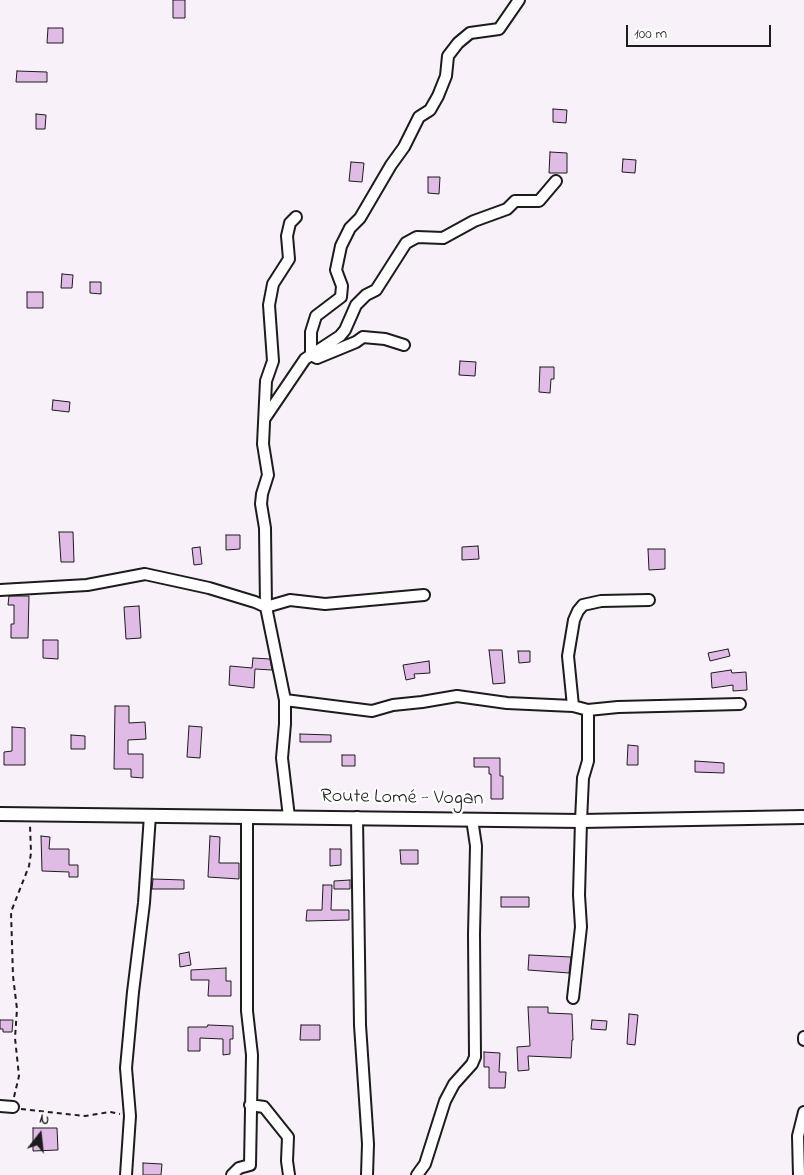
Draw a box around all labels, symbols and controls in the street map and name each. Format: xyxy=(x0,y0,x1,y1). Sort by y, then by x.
scale bar xyxy=(629,15,774,47)
text: 100 m xyxy=(634,23,667,45)
street label: Route Lomé - Vogan xyxy=(320,786,484,812)
text: N xyxy=(37,1109,52,1131)
north arrow xyxy=(15,1110,65,1160)

